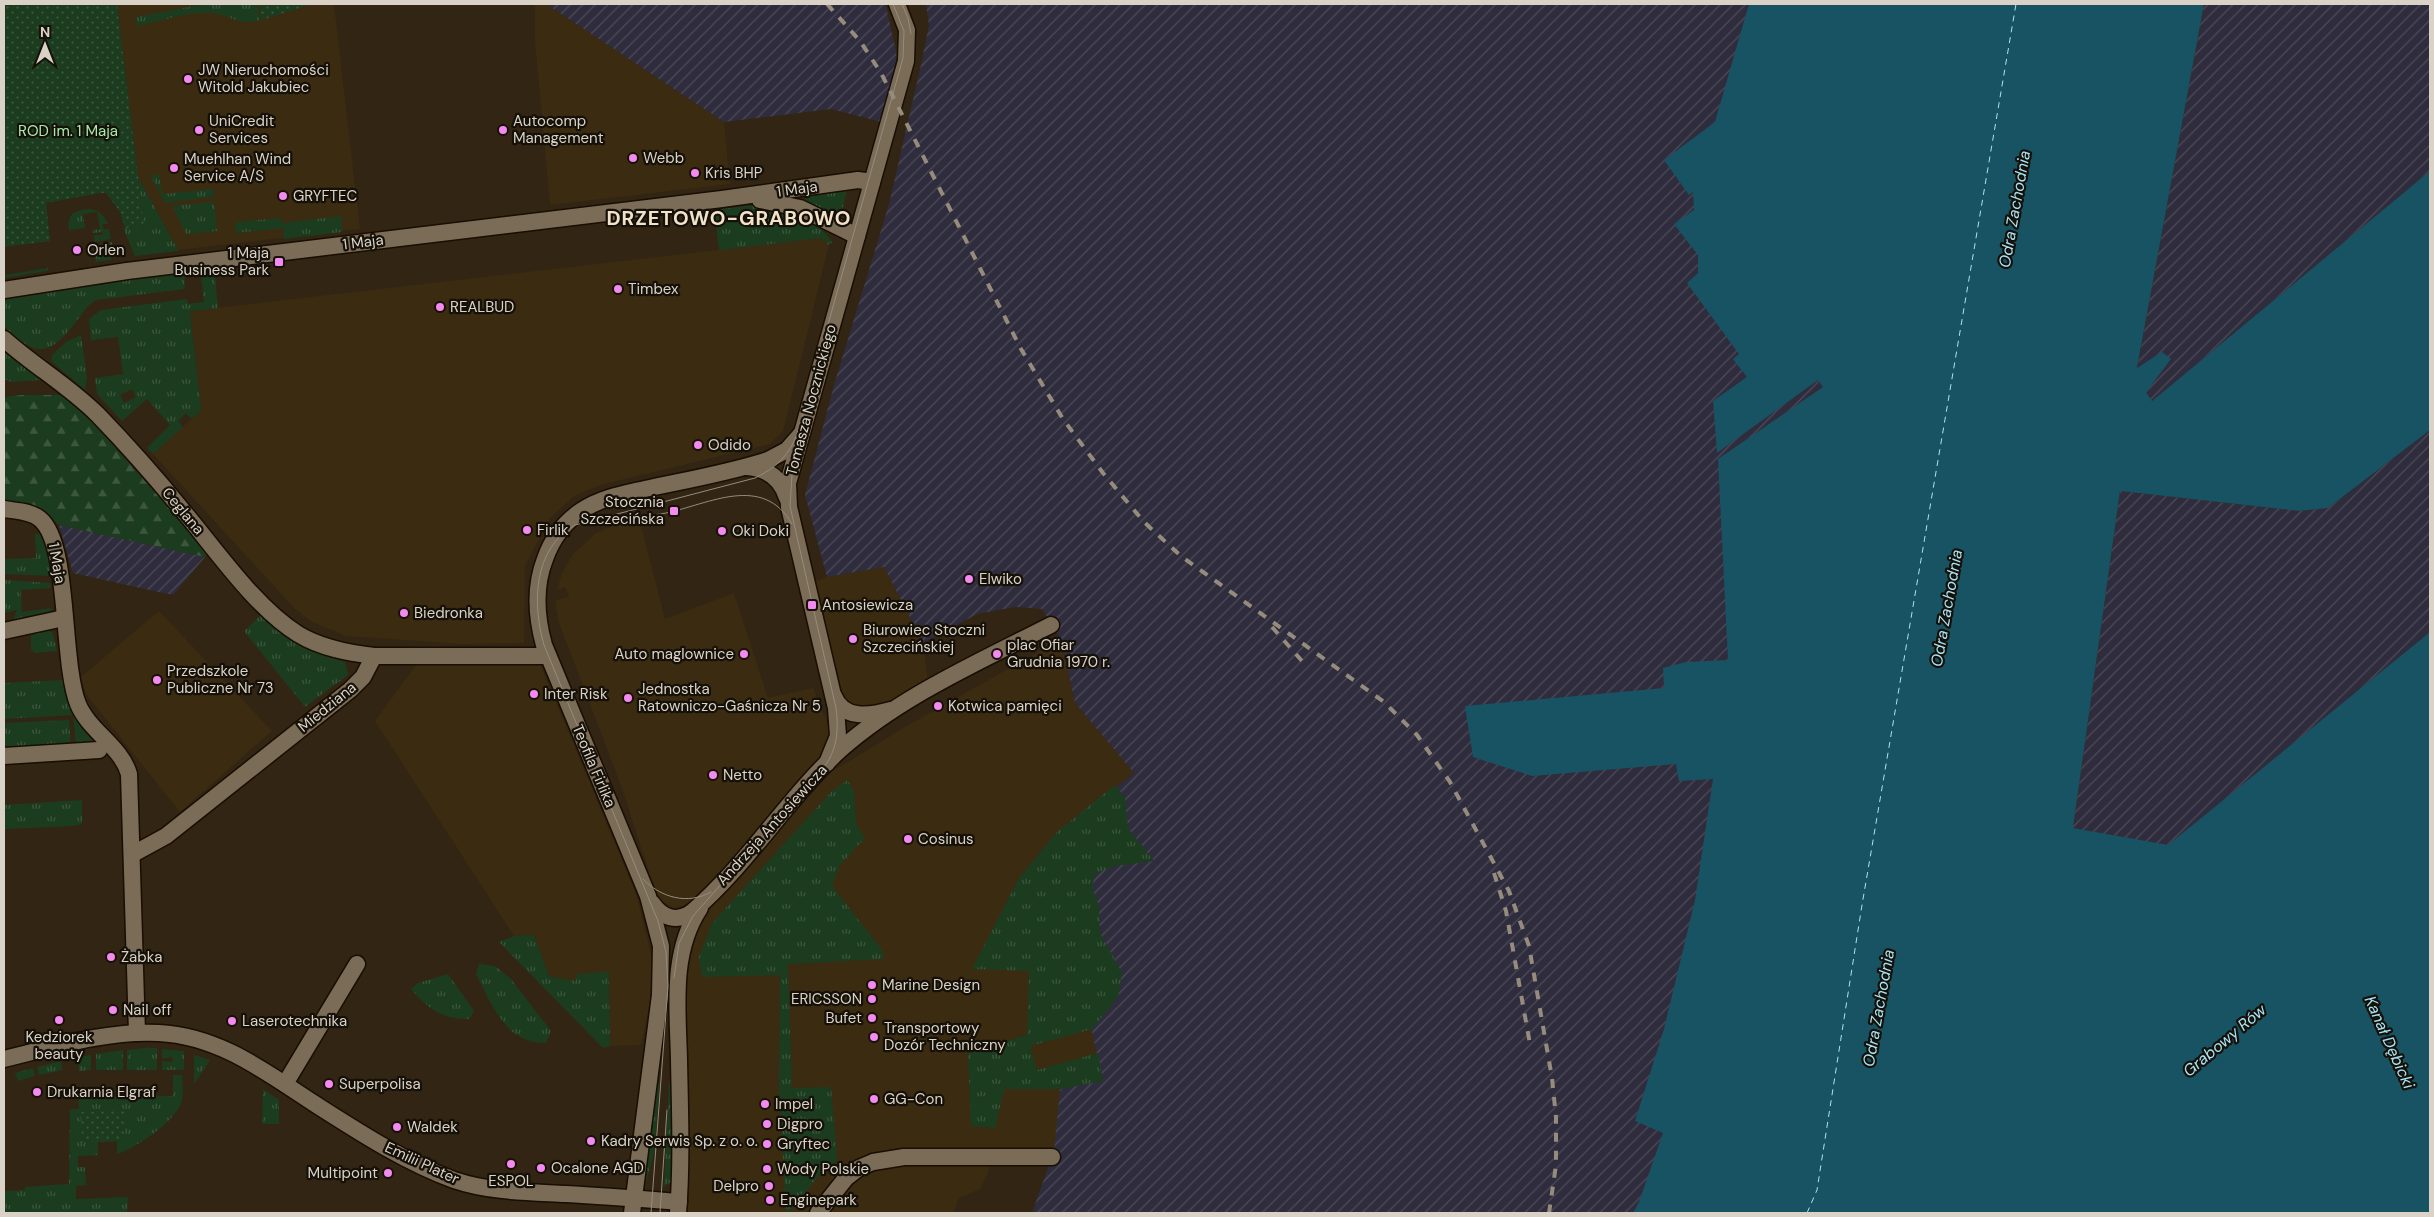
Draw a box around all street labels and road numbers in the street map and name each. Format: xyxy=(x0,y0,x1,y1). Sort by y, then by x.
street label: 1 Maja xyxy=(775,176,819,202)
street label: 1 Maja xyxy=(341,230,385,254)
street label: Tomasza Nocznickiego xyxy=(781,322,841,478)
street label: Ceglana xyxy=(157,483,209,539)
street label: 1 Maja xyxy=(44,541,70,585)
street label: Miedziana xyxy=(294,677,360,737)
street label: Teofila Firlika xyxy=(568,721,620,811)
street label: Andrzeja Antosiewicza xyxy=(712,760,832,890)
street label: Emilii Plater xyxy=(382,1137,463,1189)

